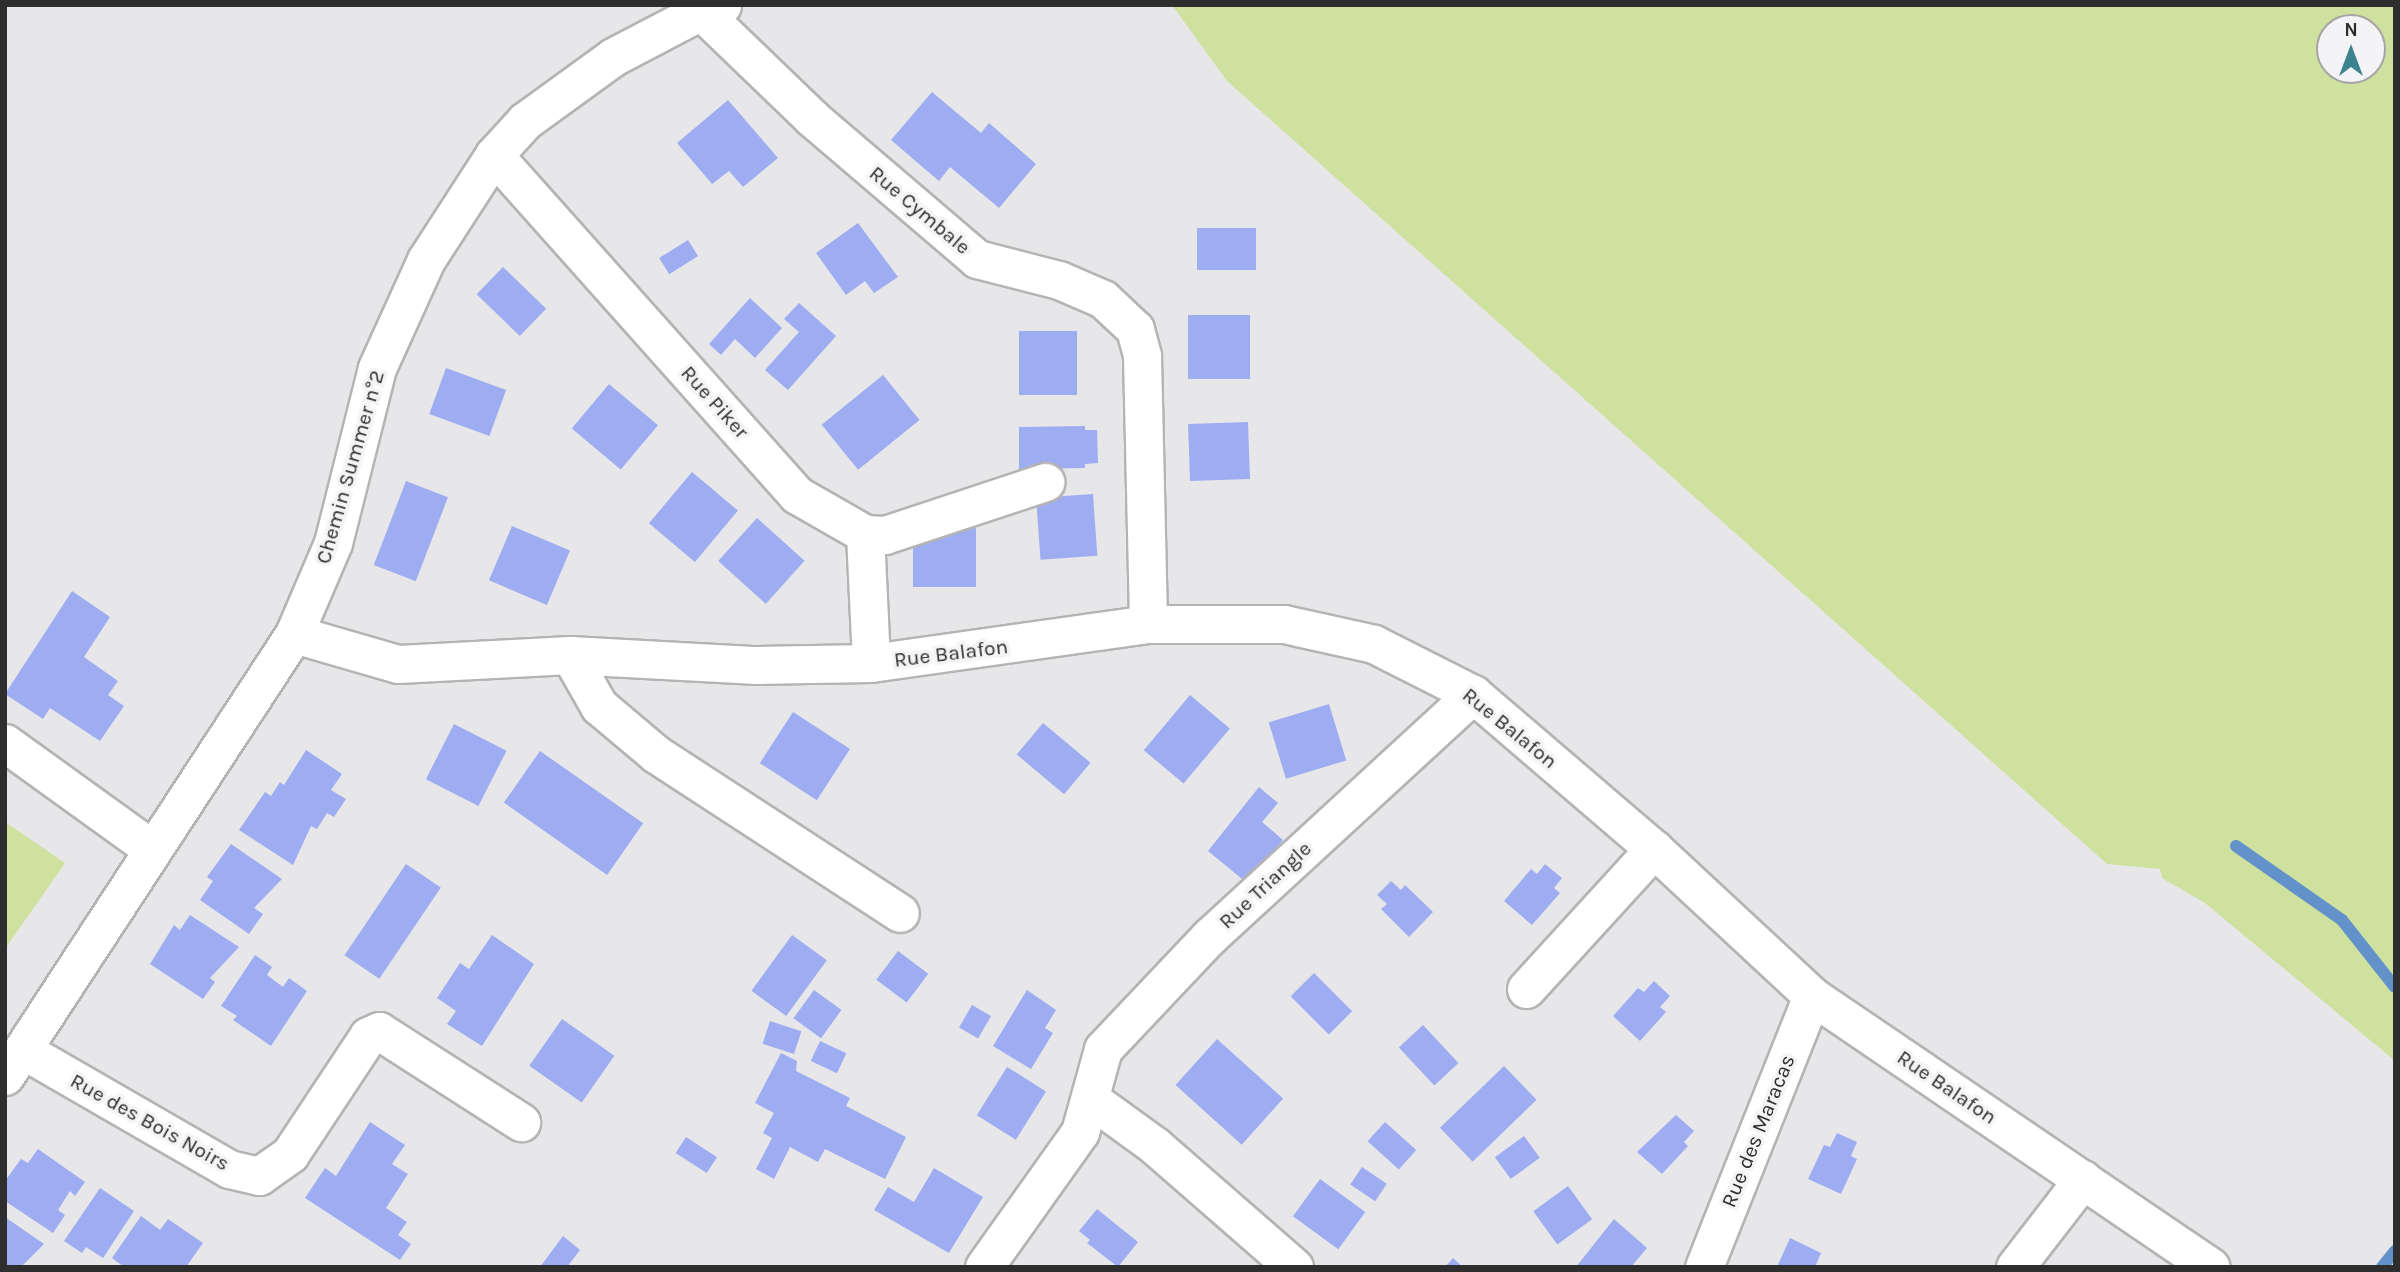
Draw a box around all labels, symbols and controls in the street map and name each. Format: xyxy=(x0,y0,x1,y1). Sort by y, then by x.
north arrow xyxy=(2316,14,2386,84)
text: N xyxy=(2344,19,2358,41)
street label: Rue Cymbale xyxy=(864,160,976,260)
street label: Rue Piker xyxy=(676,360,754,444)
street label: Chemin Summer n°2 xyxy=(310,367,390,567)
street label: Rue Balafon xyxy=(893,634,1009,672)
street label: Rue Balafon xyxy=(1457,682,1563,774)
street label: Rue Triangle xyxy=(1214,836,1316,934)
street label: Rue Balafon xyxy=(1892,1044,2002,1130)
street label: Rue des Maracas xyxy=(1716,1051,1800,1211)
street label: Rue des Bois Noirs xyxy=(66,1068,234,1176)

